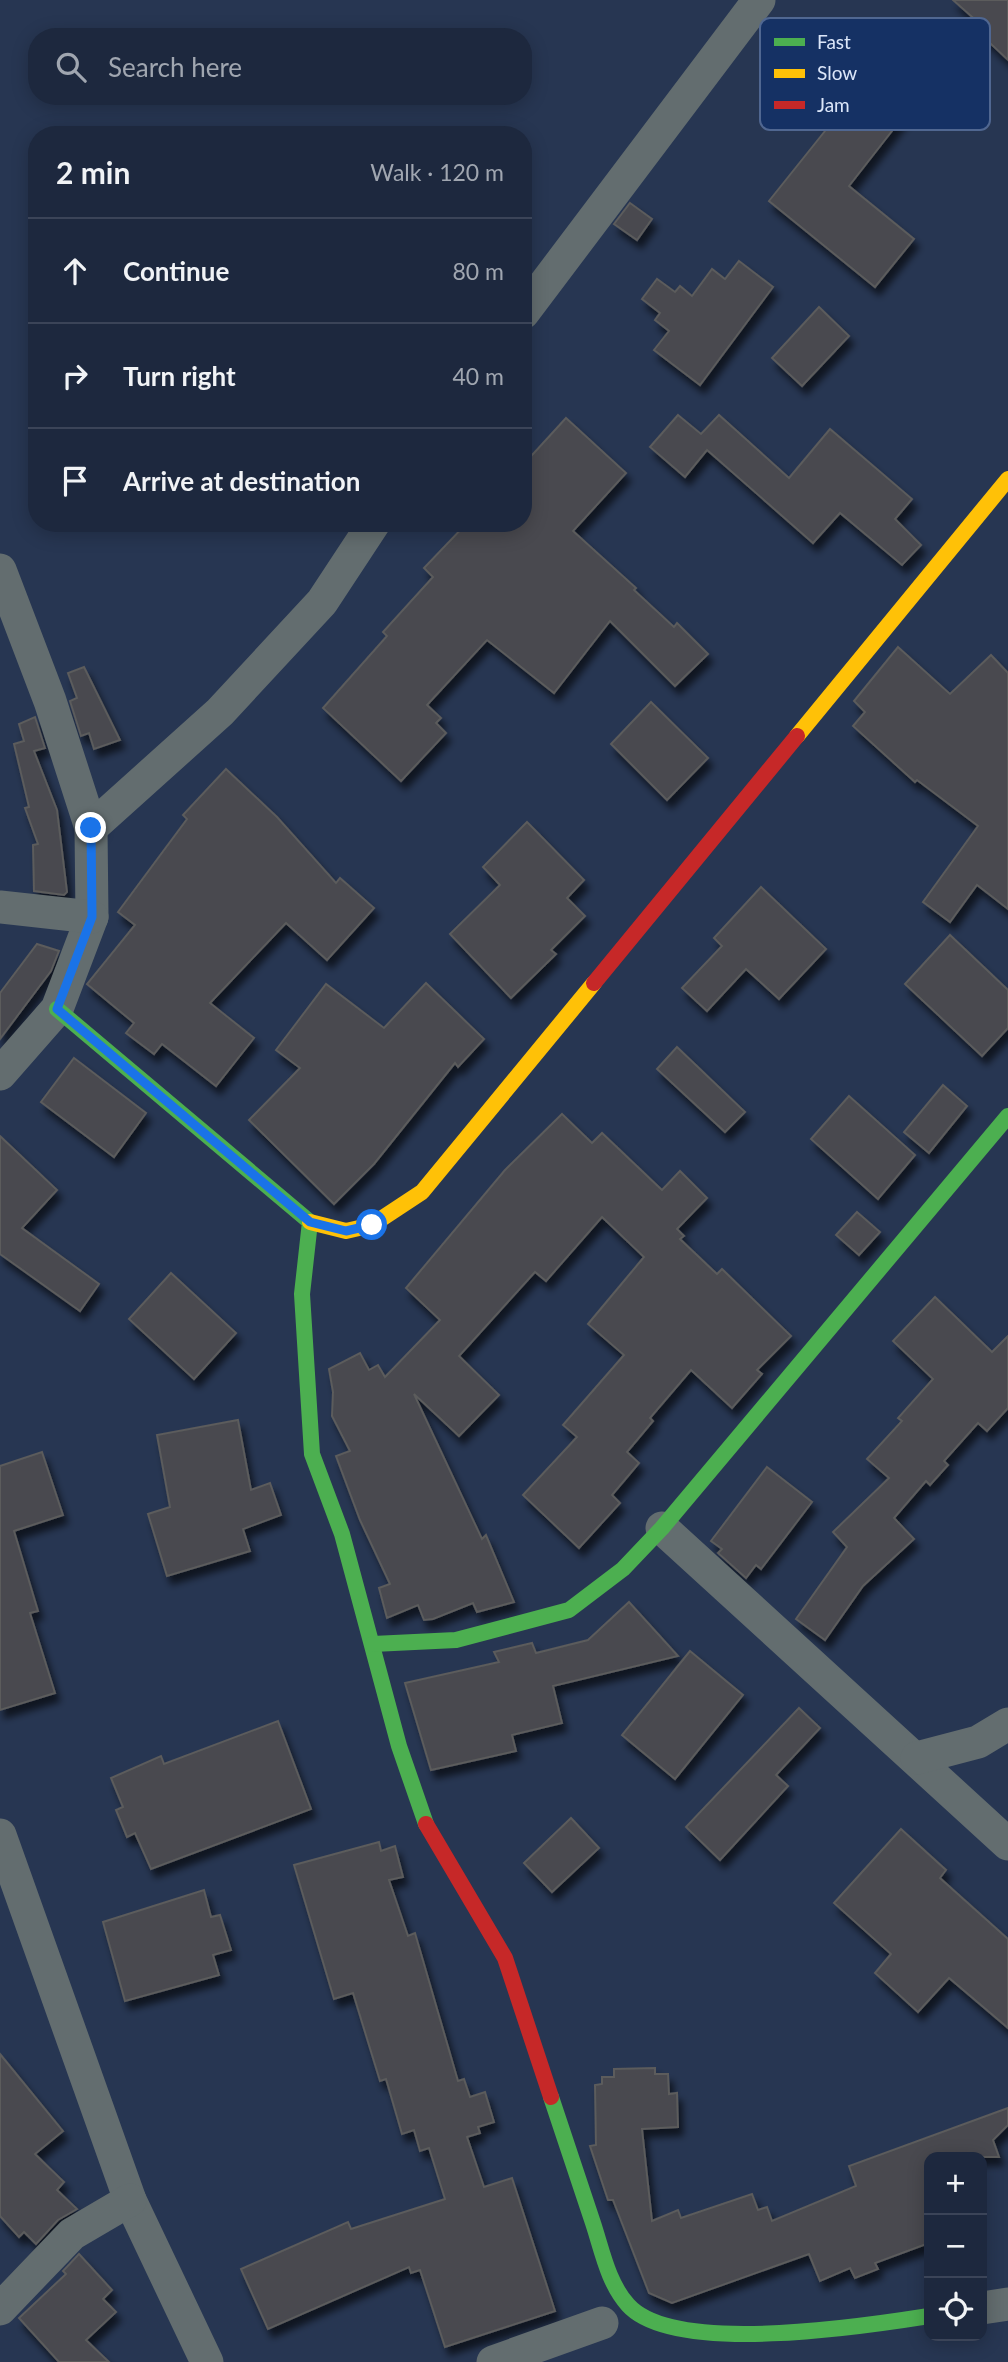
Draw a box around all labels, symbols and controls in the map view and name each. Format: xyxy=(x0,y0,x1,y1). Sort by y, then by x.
legend xyxy=(760,18,990,130)
search box xyxy=(28,28,532,105)
text: Fast xyxy=(817,30,851,53)
icon: search xyxy=(52,48,90,86)
text: Search here xyxy=(108,51,242,83)
text: Slow xyxy=(817,61,857,84)
text: Jam xyxy=(817,93,850,116)
text: 2 min xyxy=(56,154,130,190)
text: Walk · 120 m xyxy=(370,158,504,186)
icon: ahead xyxy=(56,252,94,290)
text: Continue xyxy=(123,255,229,287)
text: 80 m xyxy=(453,257,504,285)
icon: right xyxy=(56,357,94,395)
text: Turn right xyxy=(123,360,236,392)
text: 40 m xyxy=(453,362,504,390)
icon: arrive xyxy=(56,462,94,500)
text: Arrive at destination xyxy=(123,465,360,497)
route end xyxy=(75,812,106,843)
route start xyxy=(356,1209,387,1240)
map controls xyxy=(924,2152,987,2341)
button: + xyxy=(924,2152,987,2215)
button: − xyxy=(924,2215,987,2278)
button: locate xyxy=(924,2278,987,2341)

